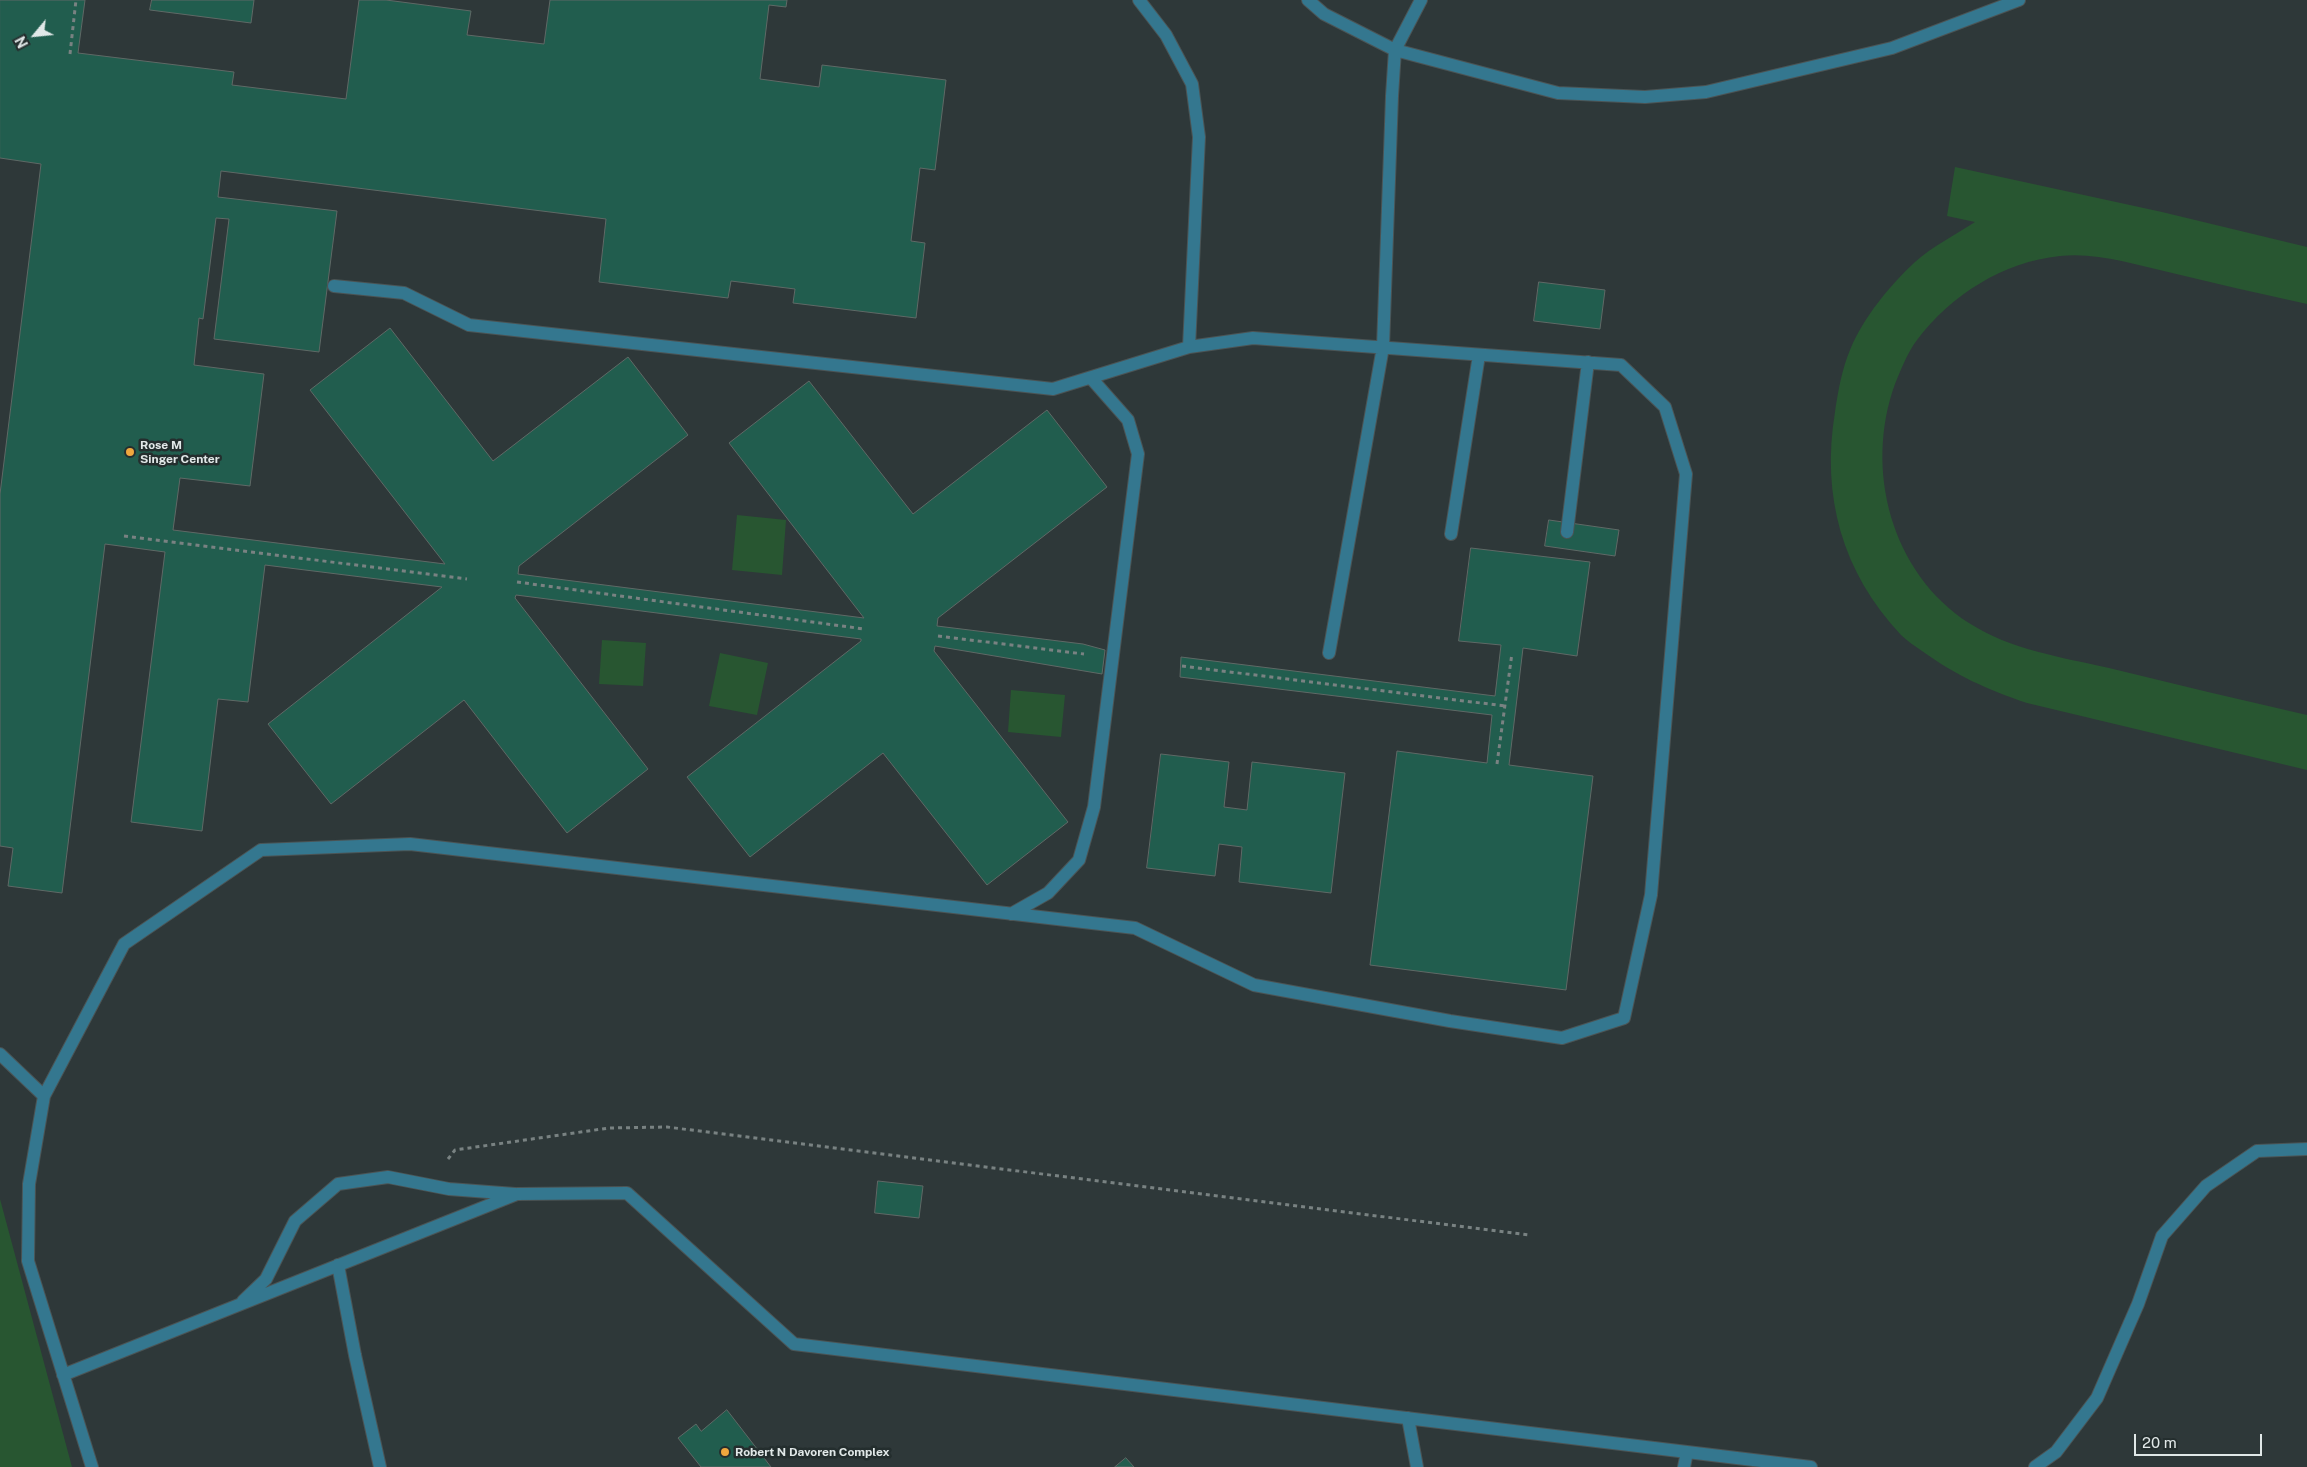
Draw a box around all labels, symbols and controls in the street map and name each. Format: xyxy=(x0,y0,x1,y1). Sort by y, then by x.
north arrow xyxy=(10,10,60,60)
text: N xyxy=(12,33,31,51)
place label: Rose M Singer Center xyxy=(140,438,220,466)
marker: Rose M Singer Center xyxy=(124,446,136,458)
scale bar xyxy=(2137,1424,2264,1456)
text: 20 m xyxy=(2142,1434,2177,1451)
place label: Robert N Davoren Complex xyxy=(735,1445,889,1459)
marker: Robert N Davoren Complex xyxy=(719,1446,731,1458)

